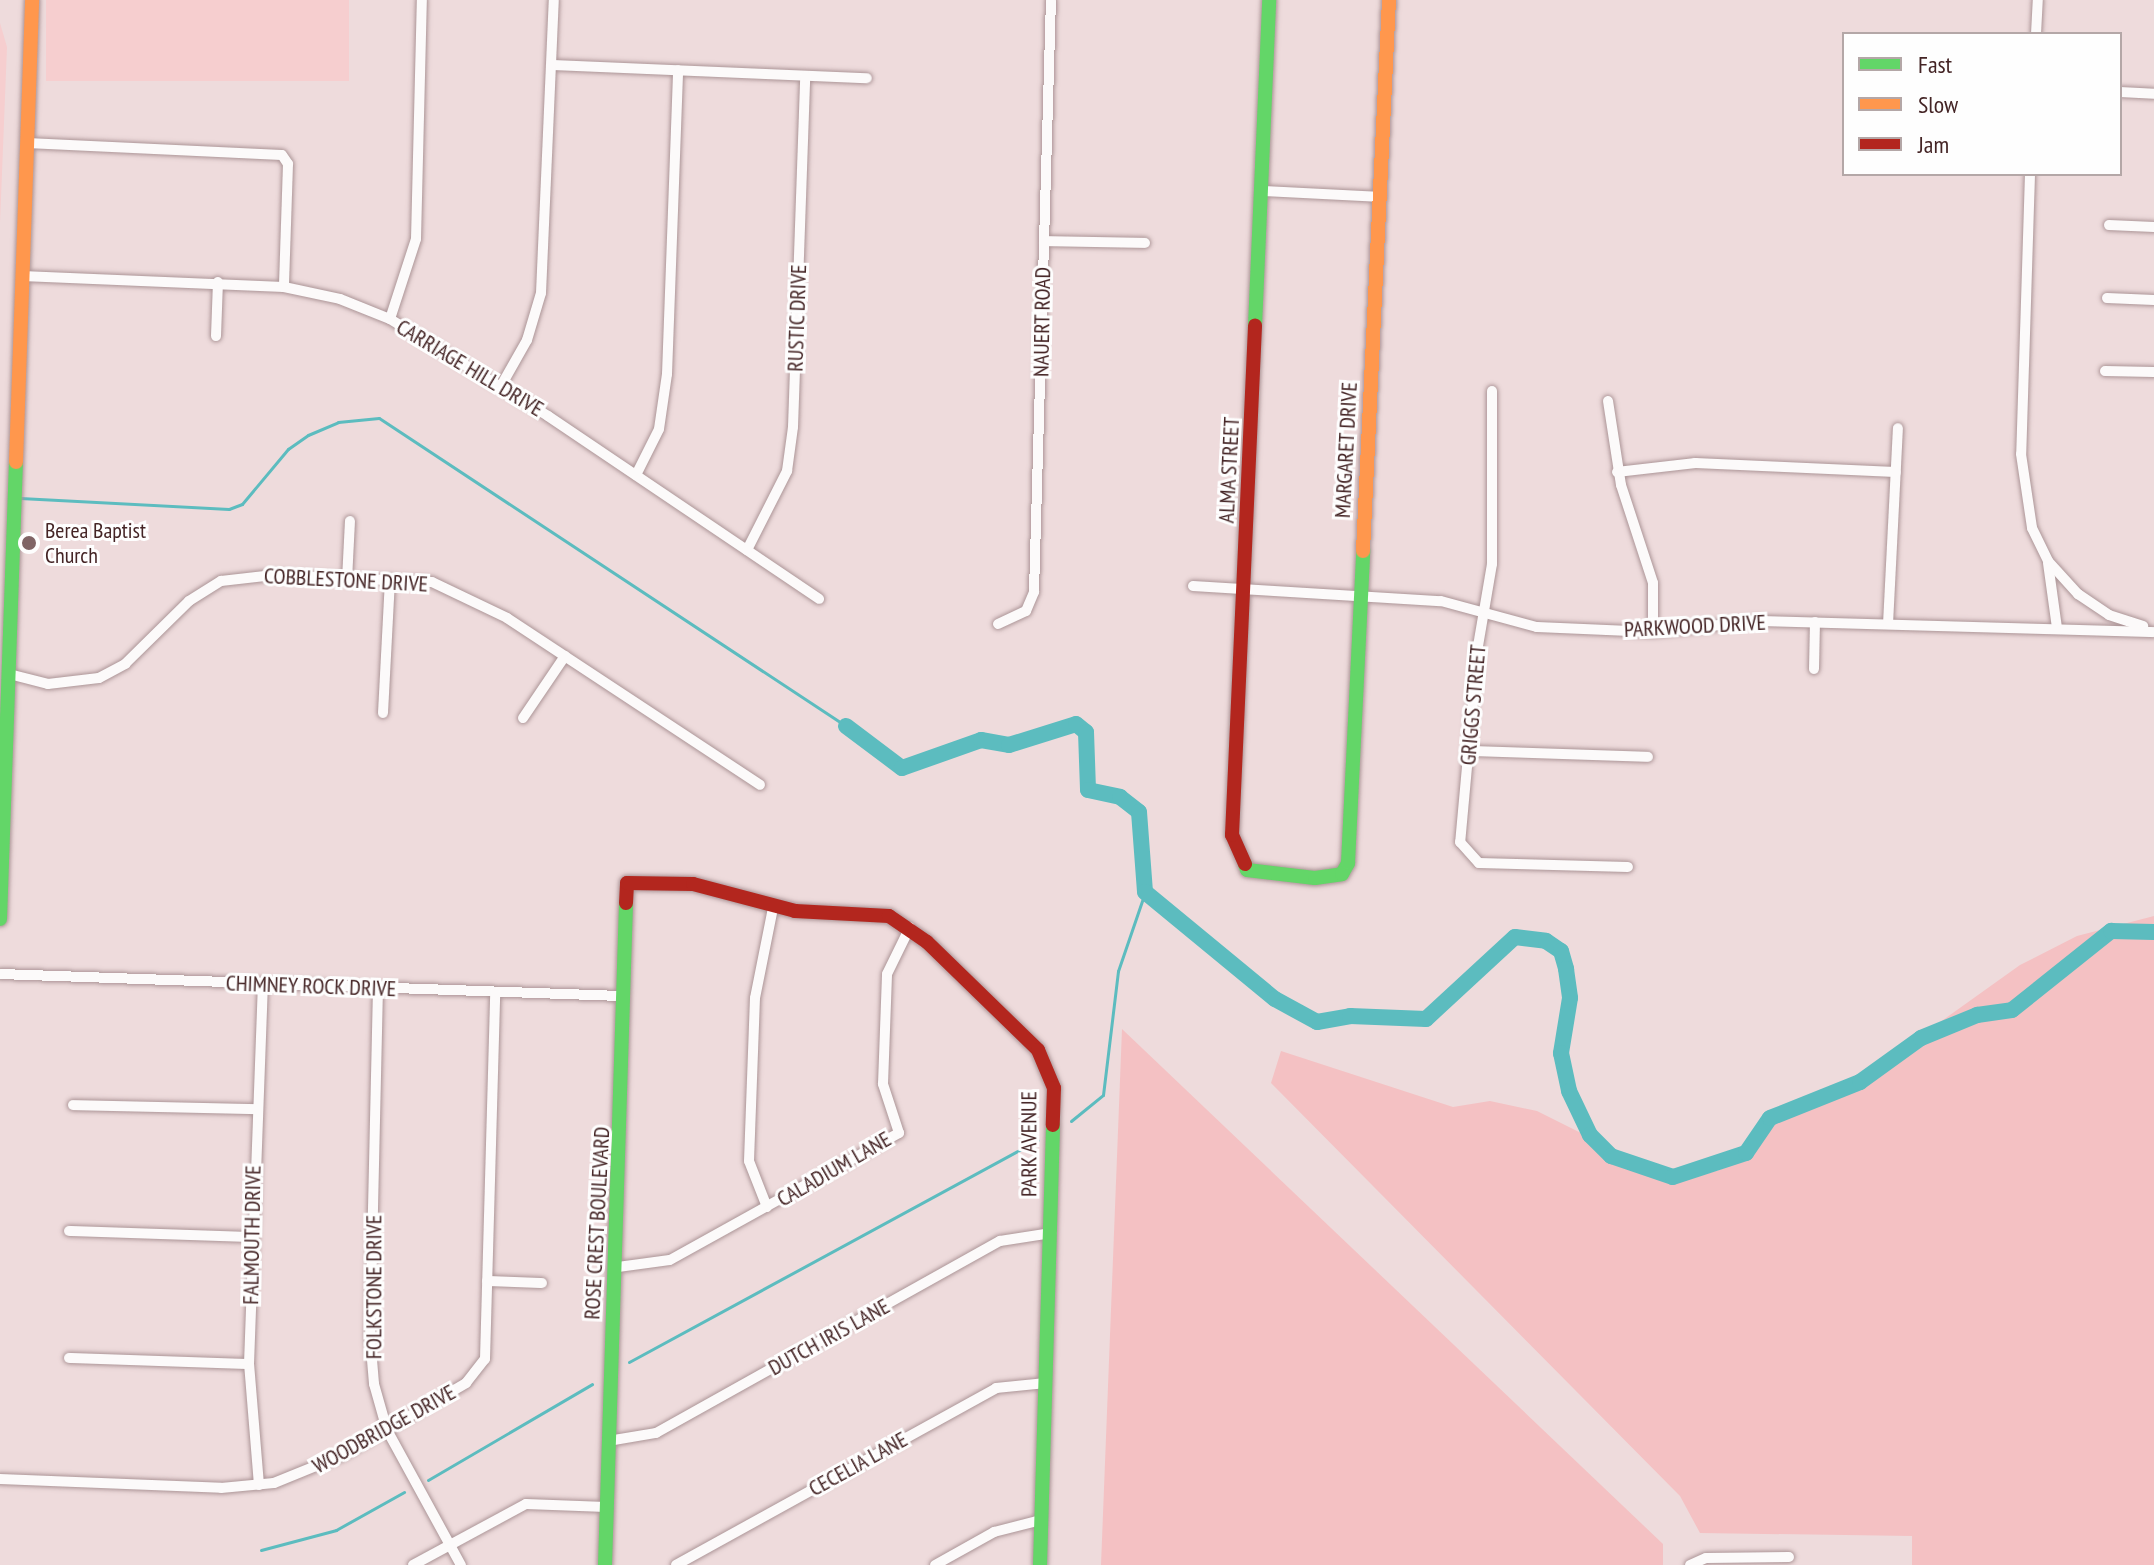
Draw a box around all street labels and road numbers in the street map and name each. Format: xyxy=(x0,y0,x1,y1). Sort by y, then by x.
street label: RUSTIC DRIVE xyxy=(782,264,812,372)
street label: NAUERT ROAD xyxy=(1028,266,1056,378)
street label: CARRIAGE HILL DRIVE xyxy=(391,313,549,423)
street label: MARGARET DRIVE xyxy=(1329,381,1363,519)
street label: ALMA STREET xyxy=(1213,416,1245,524)
street label: COBBLESTONE DRIVE xyxy=(263,563,429,597)
street label: PARKWOOD DRIVE xyxy=(1623,609,1767,643)
street label: GRIGGS STREET xyxy=(1455,644,1491,766)
street label: CHIMNEY ROCK DRIVE xyxy=(225,970,397,1002)
street label: PARK AVENUE xyxy=(1016,1090,1042,1198)
street label: ROSE CREST BOULEVARD xyxy=(579,1126,615,1320)
street label: CALADIUM LANE xyxy=(772,1126,896,1212)
street label: FALMOUTH DRIVE xyxy=(238,1165,266,1305)
street label: FOLKSTONE DRIVE xyxy=(361,1215,387,1359)
street label: DUTCH IRIS LANE xyxy=(764,1293,894,1381)
street label: WOODBRIDGE DRIVE xyxy=(308,1379,460,1479)
street label: CECELIA LANE xyxy=(804,1426,912,1502)

